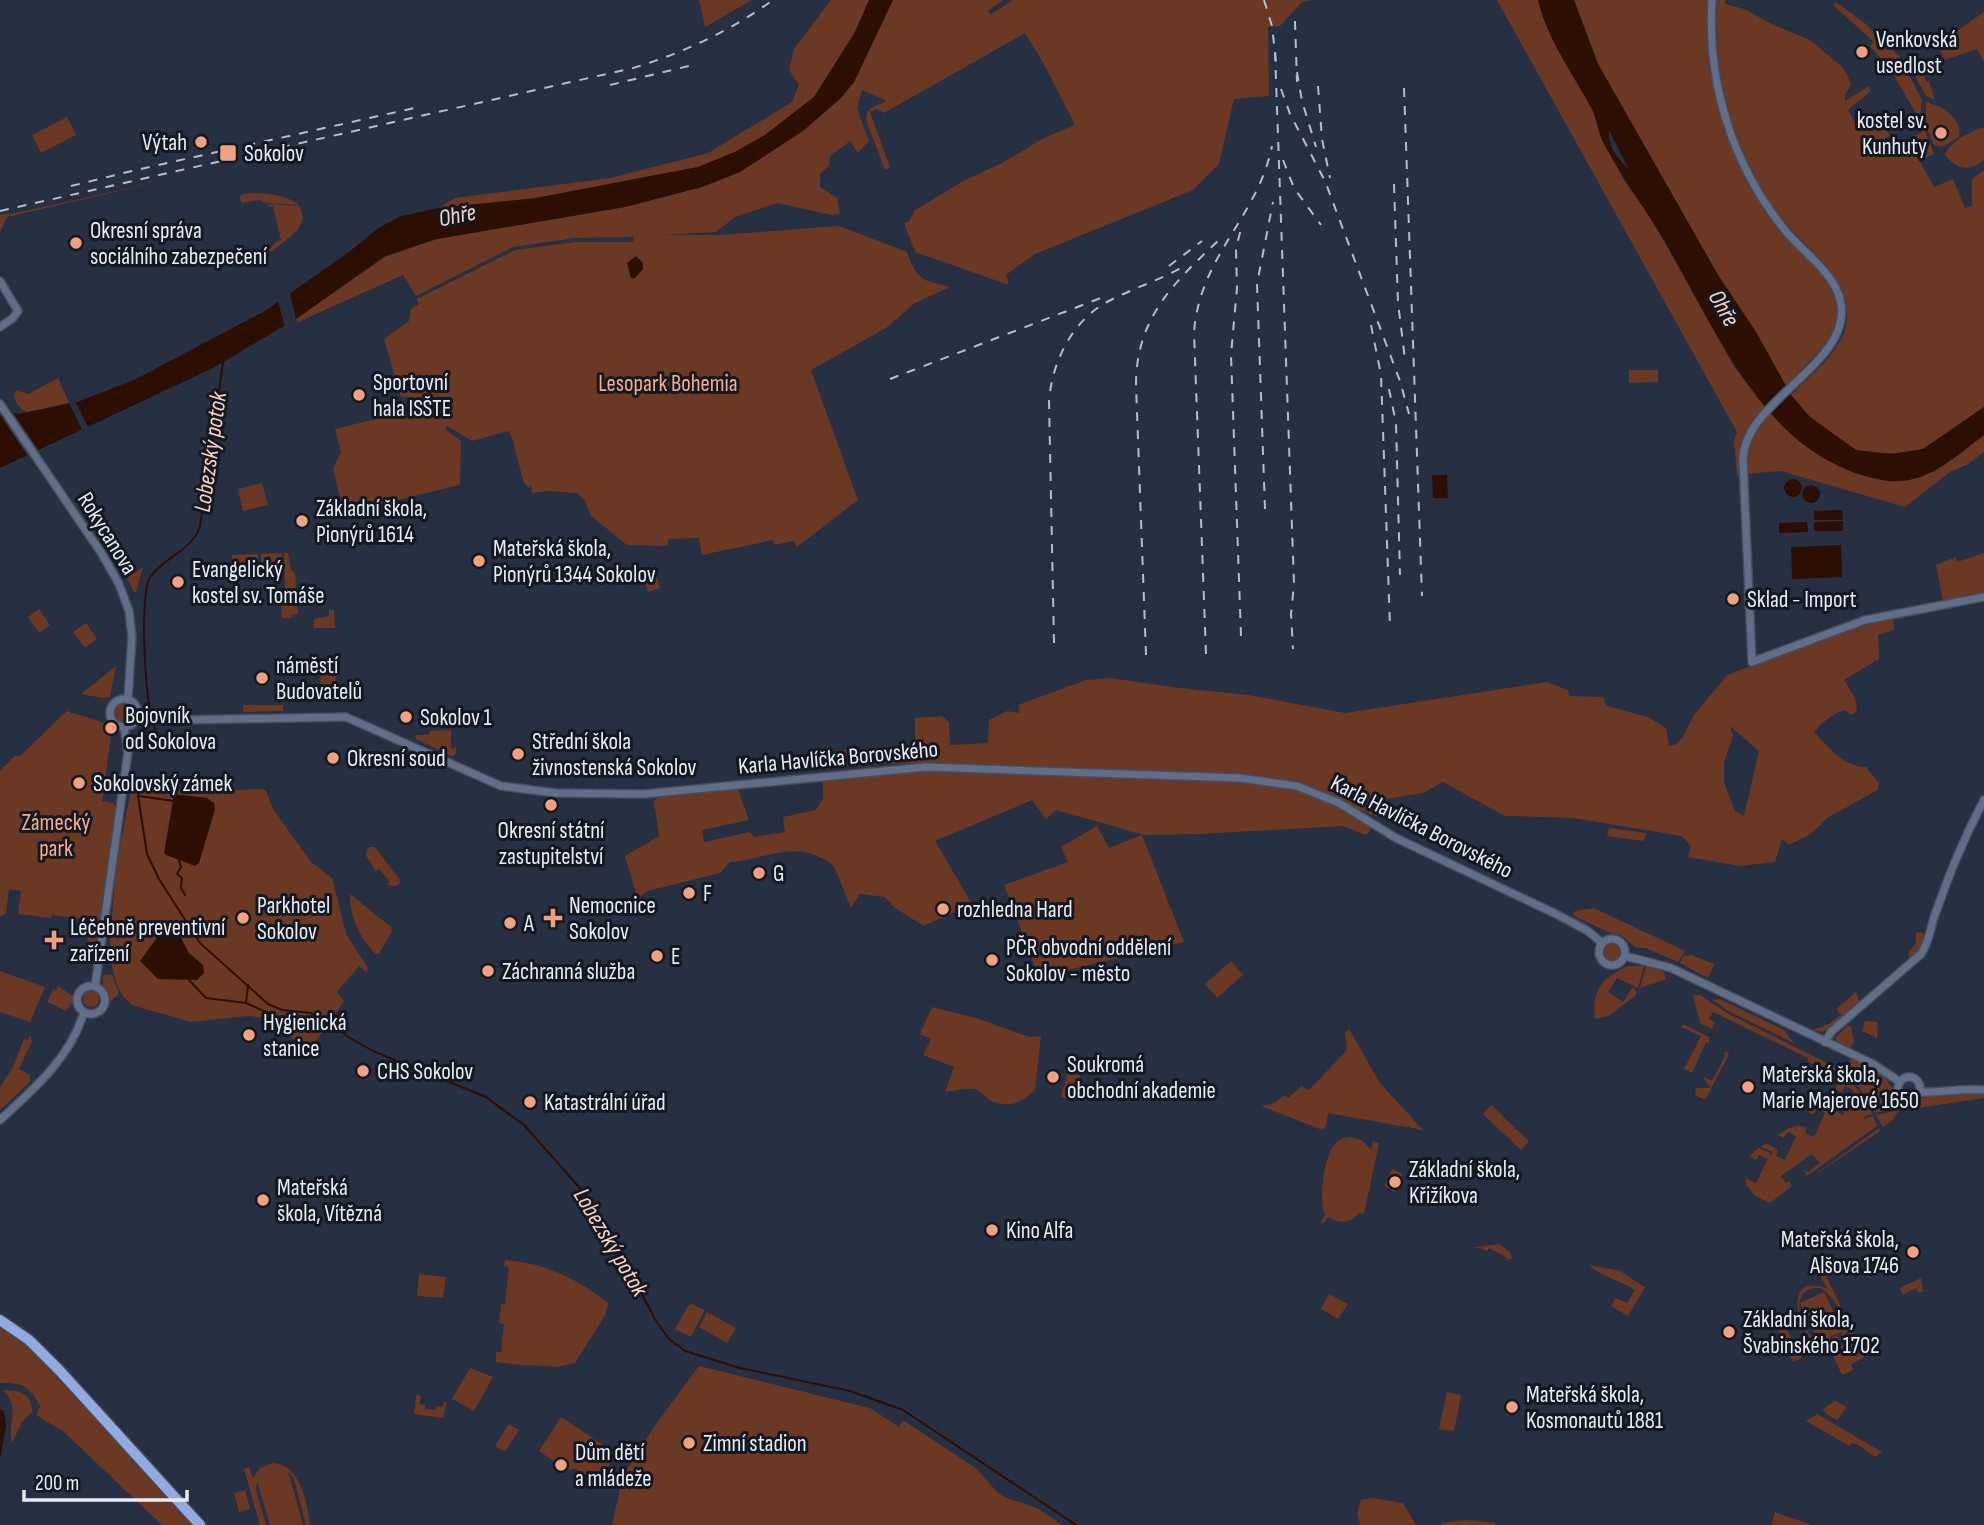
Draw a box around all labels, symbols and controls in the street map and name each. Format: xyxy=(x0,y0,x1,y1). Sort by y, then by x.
place label: Venkovská usedlost xyxy=(1876,26,1957,80)
marker: Venkovská usedlost xyxy=(1854,44,1870,60)
place label: kostel sv. Kunhuty xyxy=(1857,107,1927,161)
marker: kostel sv. Kunhuty xyxy=(1933,125,1949,141)
place label: Výtah xyxy=(142,129,187,157)
marker: Výtah xyxy=(193,134,209,150)
place label: Sokolov xyxy=(244,140,304,168)
marker: Sokolov xyxy=(218,143,238,163)
water label: Ohře xyxy=(436,198,478,233)
place label: Okresní správa sociálního zabezpečení xyxy=(90,217,268,271)
marker: Okresní správa sociálního zabezpečení xyxy=(68,235,84,251)
water label: Ohře xyxy=(1702,285,1745,332)
place label: Sportovní hala ISŠTE xyxy=(373,369,451,423)
park label: Lesopark Bohemia xyxy=(598,370,738,398)
marker: Sportovní hala ISŠTE xyxy=(351,387,367,403)
water label: Lobezský potok xyxy=(188,389,233,514)
street label: Rokycanova xyxy=(71,487,143,580)
place label: Základní škola, Pionýrů 1614 xyxy=(316,495,427,549)
marker: Základní škola, Pionýrů 1614 xyxy=(294,513,310,529)
place label: Mateřská škola, Pionýrů 1344 Sokolov xyxy=(493,535,656,589)
marker: Mateřská škola, Pionýrů 1344 Sokolov xyxy=(471,553,487,569)
place label: Evangelický kostel sv. Tomáše xyxy=(192,556,324,610)
marker: Evangelický kostel sv. Tomáše xyxy=(170,574,186,590)
place label: Sklad - Import xyxy=(1747,586,1857,614)
marker: Sklad - Import xyxy=(1725,591,1741,607)
place label: náměstí Budovatelů xyxy=(276,652,362,706)
marker: náměstí Budovatelů xyxy=(254,670,270,686)
place label: Bojovník od Sokolova xyxy=(125,702,216,756)
place label: Sokolov 1 xyxy=(420,704,492,732)
marker: Sokolov 1 xyxy=(398,709,414,725)
marker: Bojovník od Sokolova xyxy=(103,720,119,736)
place label: Střední škola živnostenská Sokolov xyxy=(532,728,697,782)
street label: Karla Havlíčka Borovského xyxy=(737,735,939,781)
place label: Okresní soud xyxy=(347,745,446,773)
marker: Střední škola živnostenská Sokolov xyxy=(510,746,526,762)
marker: Okresní soud xyxy=(325,750,341,766)
street label: Karla Havlíčka Borovského xyxy=(1326,769,1517,885)
place label: Sokolovský zámek xyxy=(93,770,233,798)
marker: Sokolovský zámek xyxy=(71,775,87,791)
marker: Okresní státní zastupitelství xyxy=(543,797,559,813)
park label: Zámecký park xyxy=(22,809,91,863)
place label: Okresní státní zastupitelství xyxy=(498,817,605,871)
place label: G xyxy=(773,860,785,888)
marker: G xyxy=(751,865,767,881)
place label: F xyxy=(703,880,712,908)
marker: F xyxy=(681,885,697,901)
place label: Parkhotel Sokolov xyxy=(257,892,330,946)
place label: Nemocnice Sokolov xyxy=(569,892,656,946)
place label: rozhledna Hard xyxy=(957,896,1073,924)
marker: rozhledna Hard xyxy=(935,901,951,917)
marker: Nemocnice Sokolov xyxy=(543,908,563,928)
marker: Parkhotel Sokolov xyxy=(235,910,251,926)
place label: A xyxy=(523,910,534,938)
place label: Léčebně preventivní zařízení xyxy=(70,914,226,968)
marker: A xyxy=(502,915,518,931)
marker: Léčebně preventivní zařízení xyxy=(44,930,64,950)
place label: PČR obvodní oddělení Sokolov - město xyxy=(1006,934,1172,988)
place label: E xyxy=(671,943,680,971)
marker: E xyxy=(649,948,665,964)
marker: PČR obvodní oddělení Sokolov - město xyxy=(984,952,1000,968)
place label: Záchranná služba xyxy=(502,958,635,986)
marker: Záchranná služba xyxy=(480,963,496,979)
place label: Hygienická stanice xyxy=(263,1009,347,1063)
marker: Hygienická stanice xyxy=(241,1027,257,1043)
place label: Soukromá obchodní akademie xyxy=(1067,1051,1216,1105)
place label: CHS Sokolov xyxy=(377,1058,473,1086)
place label: Mateřská škola, Marie Majerové 1650 xyxy=(1762,1061,1919,1115)
marker: CHS Sokolov xyxy=(355,1063,371,1079)
marker: Soukromá obchodní akademie xyxy=(1045,1069,1061,1085)
marker: Mateřská škola, Marie Majerové 1650 xyxy=(1740,1079,1756,1095)
place label: Katastrální úřad xyxy=(544,1089,666,1117)
marker: Katastrální úřad xyxy=(522,1094,538,1110)
place label: Základní škola, Křižíkova xyxy=(1409,1156,1520,1210)
place label: Mateřská škola, Vítězná xyxy=(277,1174,382,1228)
marker: Základní škola, Křižíkova xyxy=(1387,1174,1403,1190)
water label: Lobezský potok xyxy=(567,1183,655,1303)
marker: Mateřská škola, Vítězná xyxy=(255,1192,271,1208)
place label: Kino Alfa xyxy=(1006,1217,1073,1245)
marker: Kino Alfa xyxy=(984,1222,1000,1238)
place label: Mateřská škola, Alšova 1746 xyxy=(1781,1226,1899,1280)
marker: Mateřská škola, Alšova 1746 xyxy=(1905,1244,1921,1260)
place label: Základní škola, Švabinského 1702 xyxy=(1743,1306,1880,1360)
marker: Základní škola, Švabinského 1702 xyxy=(1721,1324,1737,1340)
place label: Mateřská škola, Kosmonautů 1881 xyxy=(1526,1381,1663,1435)
marker: Mateřská škola, Kosmonautů 1881 xyxy=(1504,1399,1520,1415)
place label: Zimní stadion xyxy=(703,1430,807,1458)
marker: Zimní stadion xyxy=(681,1435,697,1451)
place label: Dům dětí a mládeže xyxy=(575,1439,651,1493)
marker: Dům dětí a mládeže xyxy=(553,1457,569,1473)
scale bar xyxy=(24,1458,187,1502)
text: 200 m xyxy=(35,1471,79,1496)

